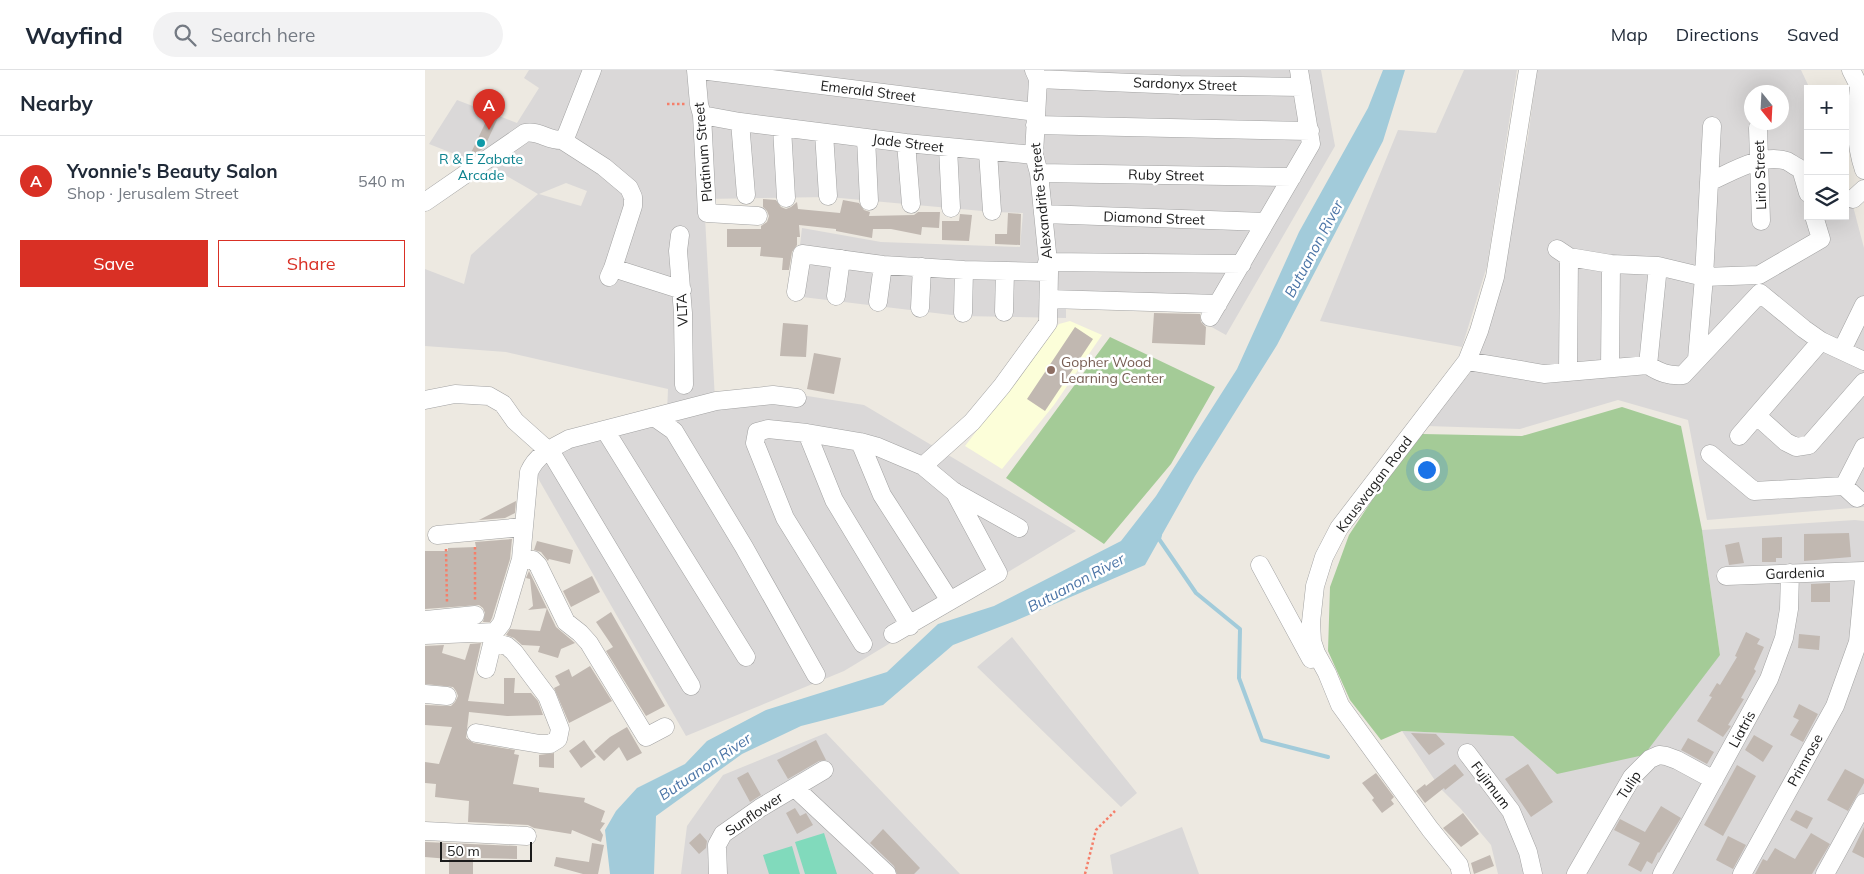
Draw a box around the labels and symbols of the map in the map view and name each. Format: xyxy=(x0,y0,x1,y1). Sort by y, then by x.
street label: Sardonyx Street xyxy=(1133,73,1237,95)
street label: Emerald Street xyxy=(819,76,917,106)
north arrow xyxy=(1744,85,1789,130)
pin: A xyxy=(473,89,505,130)
street label: Platinum Street xyxy=(690,101,716,203)
street label: Jade Street xyxy=(871,130,945,156)
marker: R & E Zabate Arcade xyxy=(475,137,487,149)
street label: Lirio Street xyxy=(1750,140,1770,210)
street label: Alexandrite Street xyxy=(1026,142,1056,260)
place label: R & E Zabate Arcade xyxy=(439,150,523,184)
street label: Ruby Street xyxy=(1128,165,1204,185)
water label: Butuanon River xyxy=(1280,196,1347,301)
street label: Diamond Street xyxy=(1103,207,1205,229)
street label: VLTA xyxy=(672,292,692,327)
place label: Gopher Wood Learning Center xyxy=(1061,353,1165,387)
marker: Gopher Wood Learning Center xyxy=(1045,364,1057,376)
street label: Kauswagan Road xyxy=(1332,432,1416,536)
your location xyxy=(1414,457,1440,483)
water label: Butuanon River xyxy=(1024,549,1128,616)
street label: Gardenia xyxy=(1765,563,1825,583)
street label: Liatris xyxy=(1725,707,1760,751)
water label: Butuanon River xyxy=(655,728,755,804)
street label: Primrose xyxy=(1783,731,1827,789)
street label: Fujimum xyxy=(1467,758,1515,812)
street label: Tulip xyxy=(1613,767,1645,803)
street label: Sunflower xyxy=(722,788,787,840)
scale bar xyxy=(440,839,533,862)

